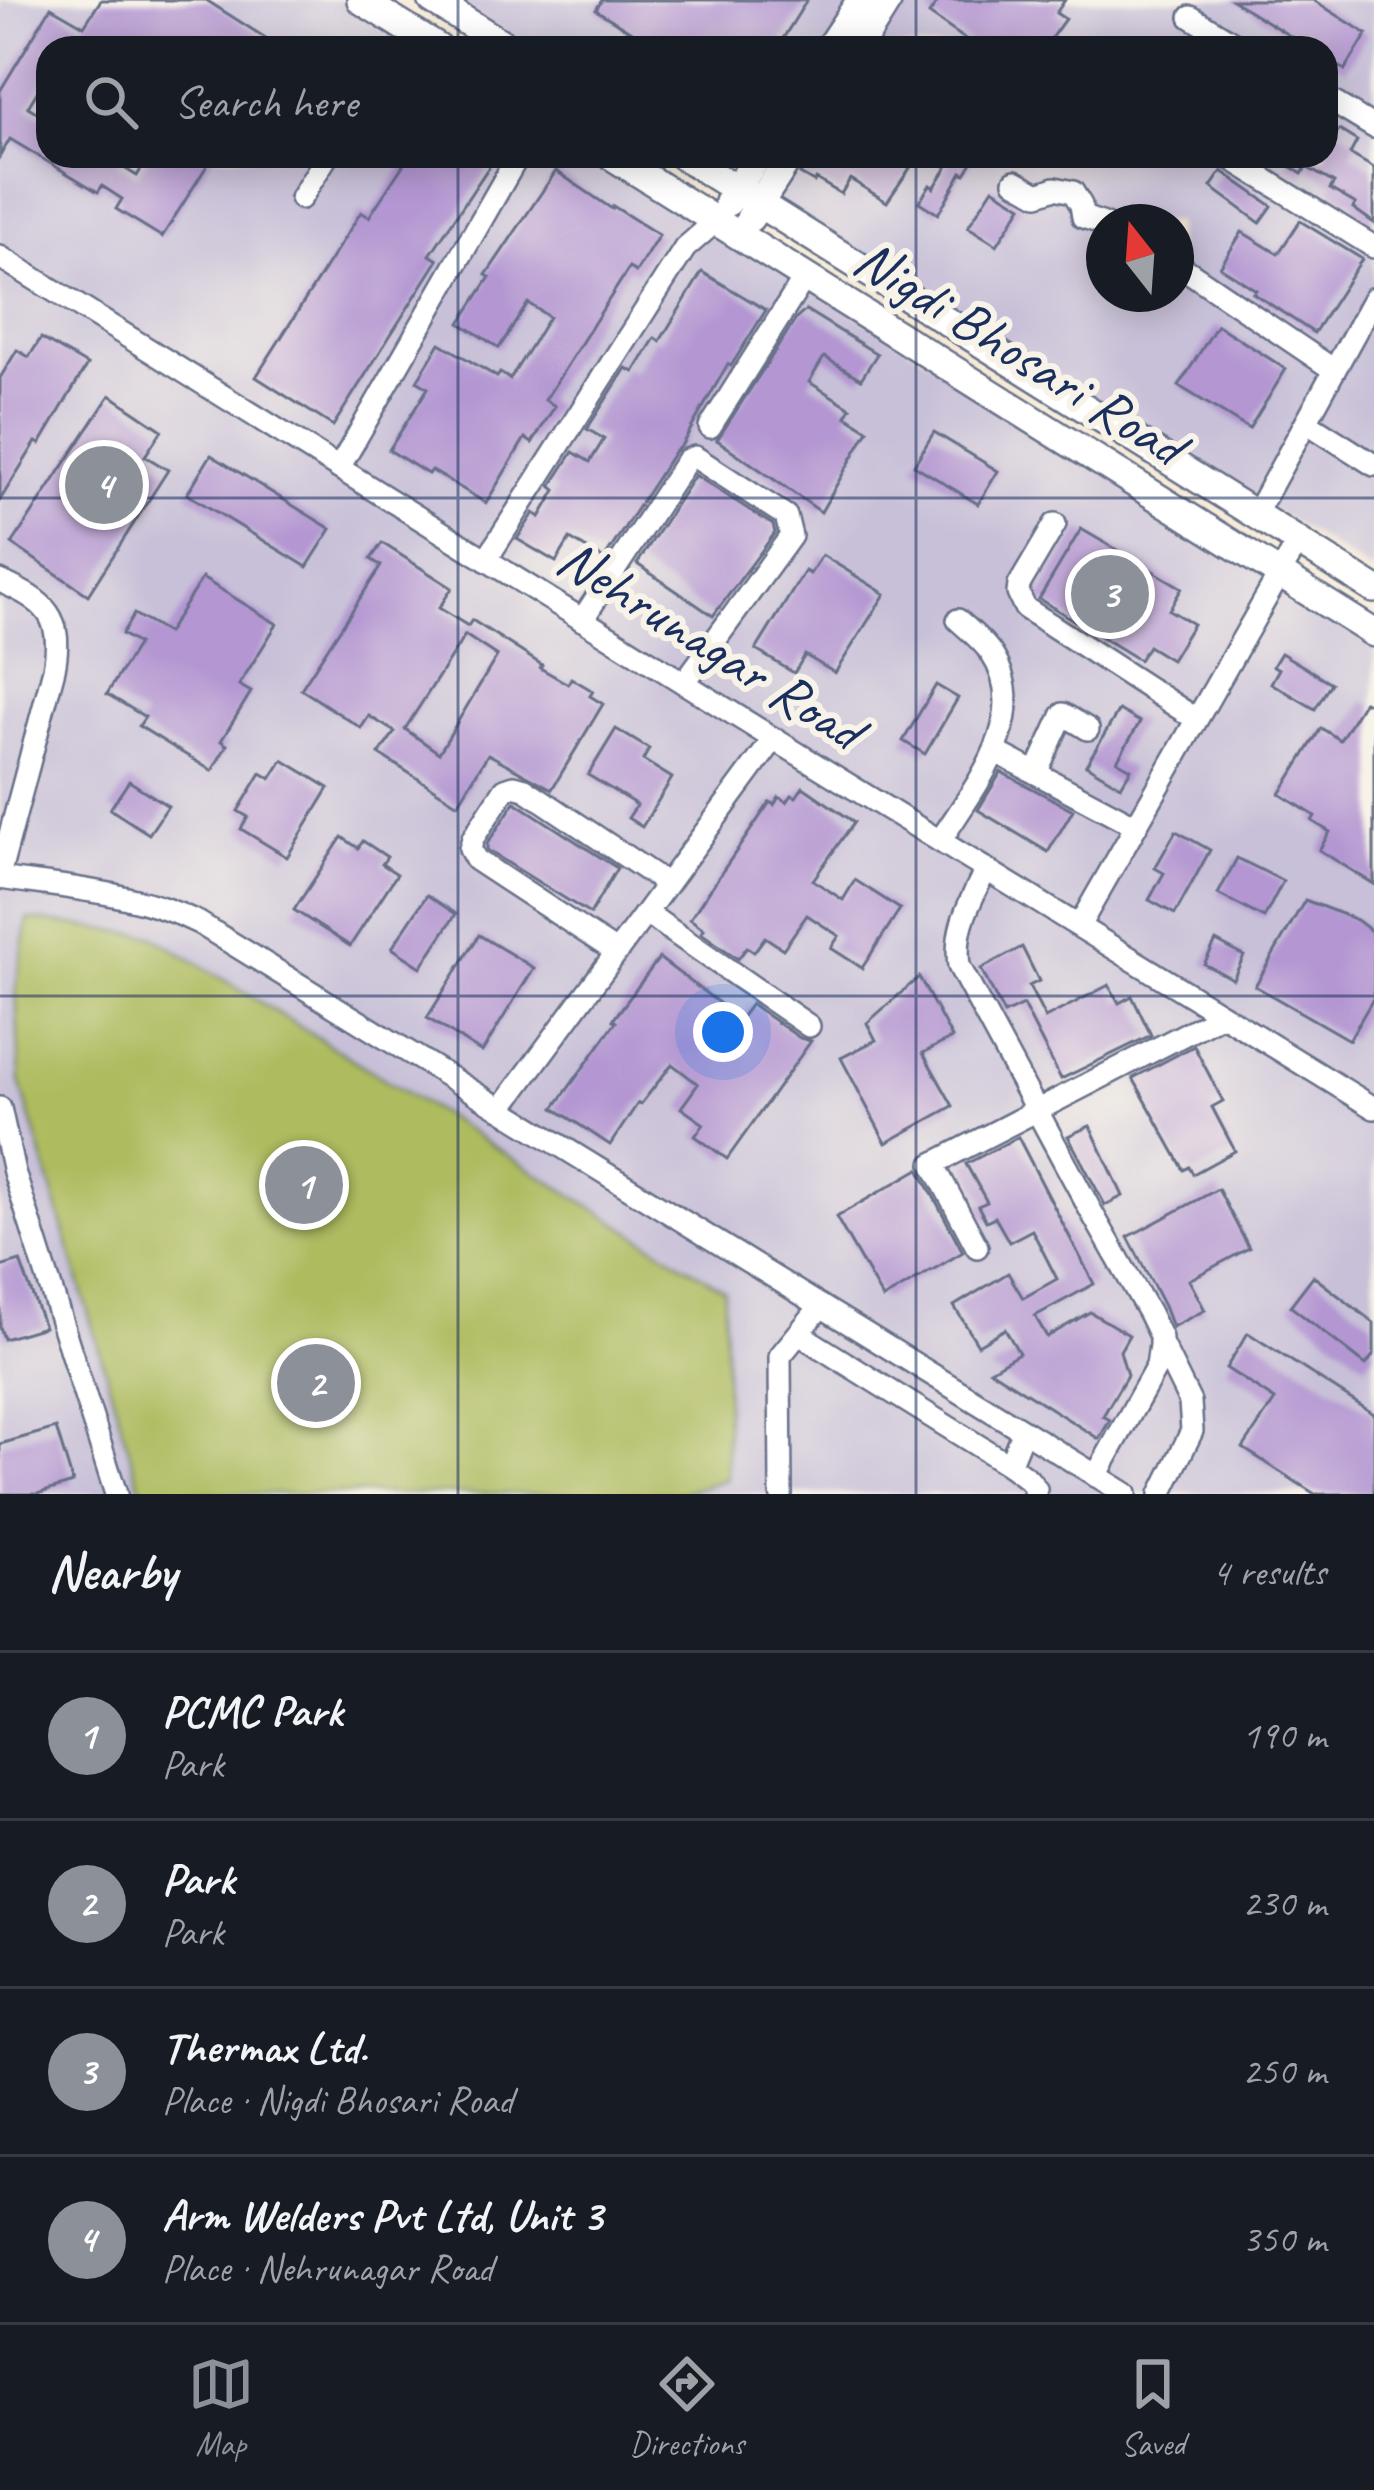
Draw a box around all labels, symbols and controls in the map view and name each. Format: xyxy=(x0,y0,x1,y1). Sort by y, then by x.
search box xyxy=(36,36,1338,168)
icon: search xyxy=(78,69,144,135)
text: Search here xyxy=(174,74,357,131)
north arrow xyxy=(1086,204,1194,312)
street label: Nigdi Bhosari Road xyxy=(841,222,1204,486)
pin: 4 xyxy=(65,440,143,530)
street label: Nehrunagar Road xyxy=(545,522,883,770)
pin: 3 xyxy=(1071,549,1149,639)
your location xyxy=(693,1002,753,1062)
pin: 1 xyxy=(265,1140,343,1230)
pin: 2 xyxy=(277,1338,355,1428)
text: Nearby xyxy=(48,1540,176,1604)
text: 4 results xyxy=(1212,1548,1326,1597)
text: PCMC Park xyxy=(162,1683,342,1740)
text: 1 xyxy=(78,1711,96,1760)
text: 190 m xyxy=(1242,1711,1326,1760)
text: Park xyxy=(162,1740,224,1789)
text: Park xyxy=(162,1851,234,1908)
text: 2 xyxy=(78,1879,96,1928)
text: 230 m xyxy=(1242,1879,1326,1928)
text: Park xyxy=(162,1908,224,1957)
text: Thermax Ltd. xyxy=(162,2019,367,2076)
text: 3 xyxy=(78,2047,96,2096)
text: 250 m xyxy=(1242,2047,1326,2096)
text: Place · Nigdi Bhosari Road xyxy=(162,2076,513,2125)
text: Arm Welders Pvt Ltd, Unit 3 xyxy=(162,2187,602,2244)
text: 4 xyxy=(78,2215,96,2264)
text: 350 m xyxy=(1242,2215,1326,2264)
text: Place · Nehrunagar Road xyxy=(162,2244,493,2293)
tab: Map xyxy=(188,2351,254,2465)
tab: Directions xyxy=(630,2351,744,2465)
tab: Saved xyxy=(1120,2351,1186,2465)

